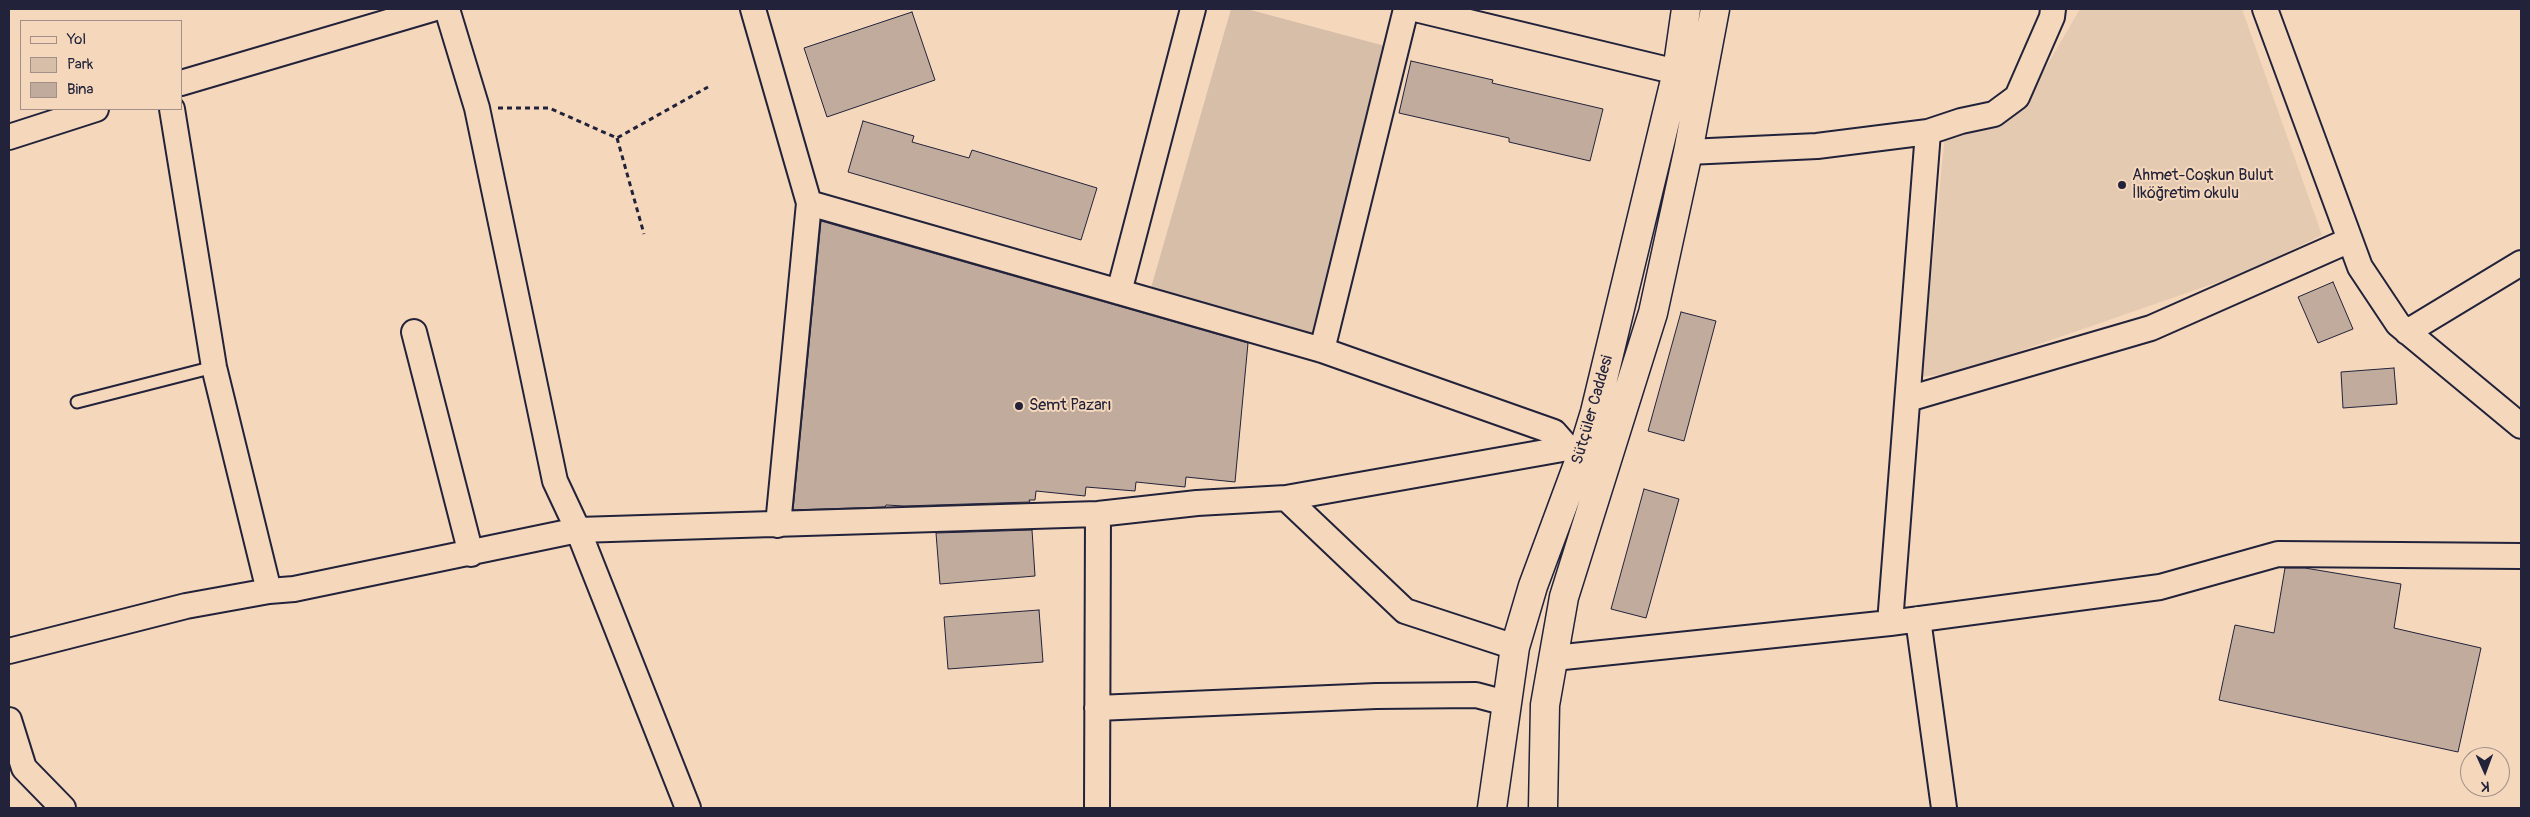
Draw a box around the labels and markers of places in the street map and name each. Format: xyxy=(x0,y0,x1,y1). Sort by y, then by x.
place label: Ahmet-Coşkun Bulut İlköğretim okulu xyxy=(2132,166,2274,204)
marker: Ahmet-Coşkun Bulut İlköğretim okulu xyxy=(2116,179,2128,191)
place label: Semt Pazarı xyxy=(1029,396,1112,416)
marker: Semt Pazarı xyxy=(1013,400,1025,412)

